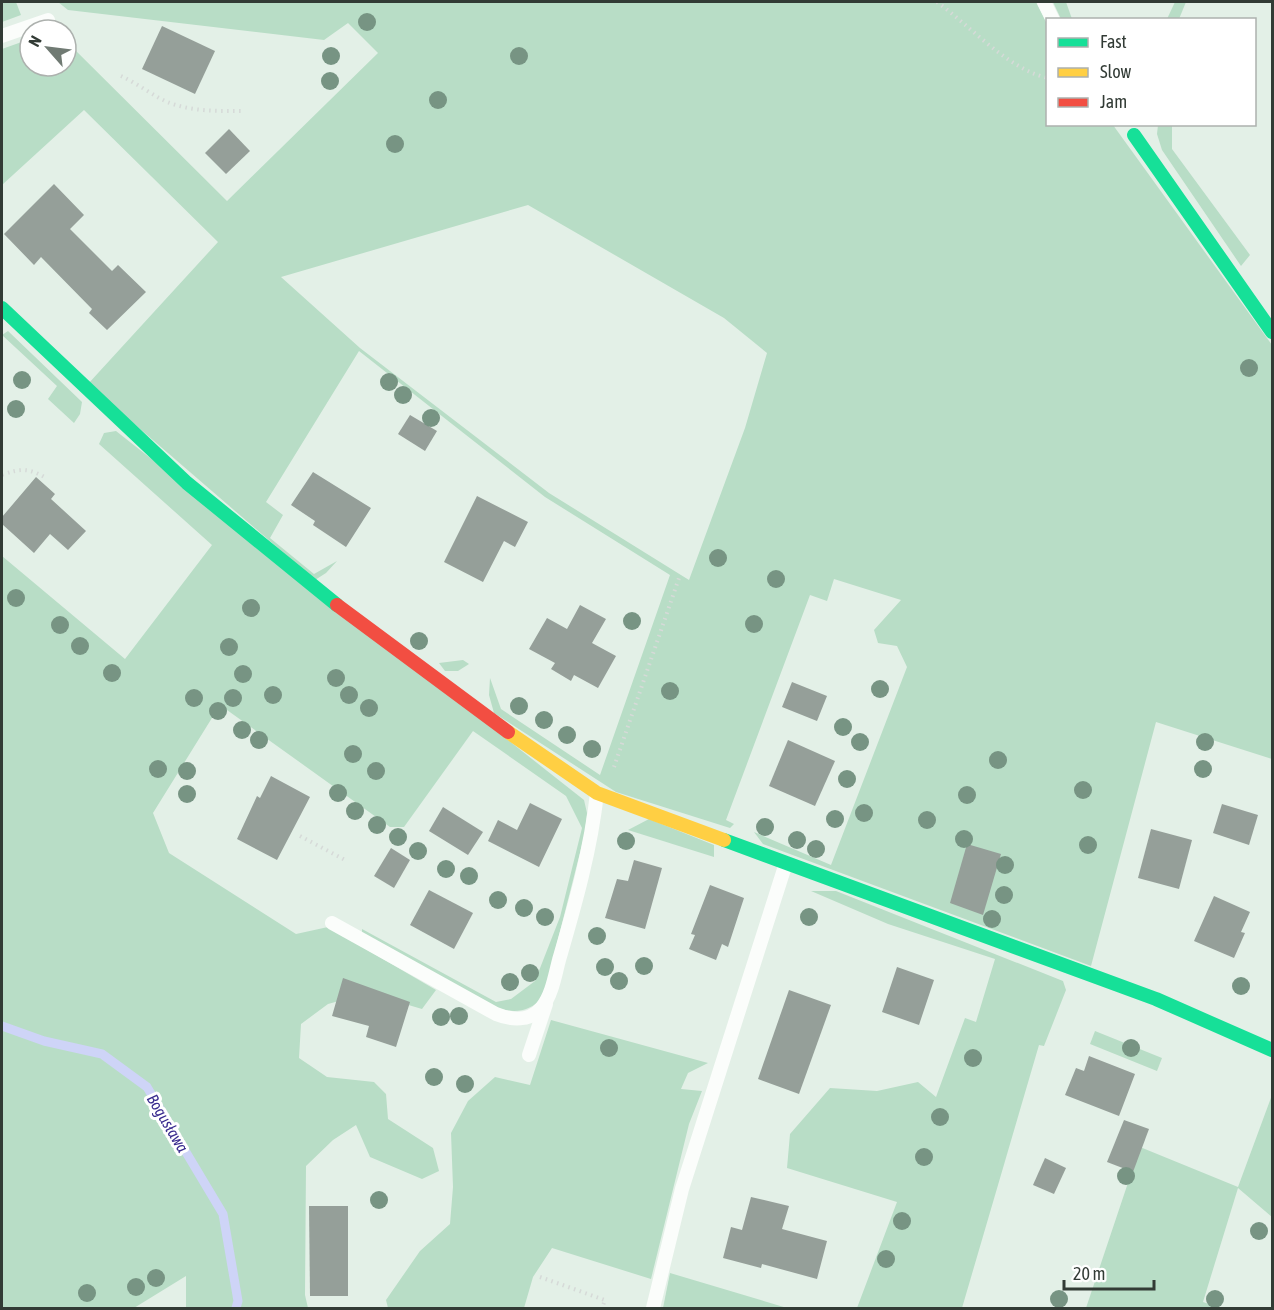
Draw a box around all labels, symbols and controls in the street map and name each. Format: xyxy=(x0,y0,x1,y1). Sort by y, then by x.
north arrow xyxy=(18,18,78,78)
legend xyxy=(1046,18,1256,126)
text: Fast xyxy=(1100,31,1127,52)
text: N xyxy=(25,33,45,49)
text: Slow xyxy=(1100,61,1131,82)
text: Jam xyxy=(1100,91,1127,112)
water label: Bogusława xyxy=(143,1091,193,1156)
scale bar xyxy=(1064,1253,1154,1291)
text: 20 m xyxy=(1073,1263,1105,1284)

